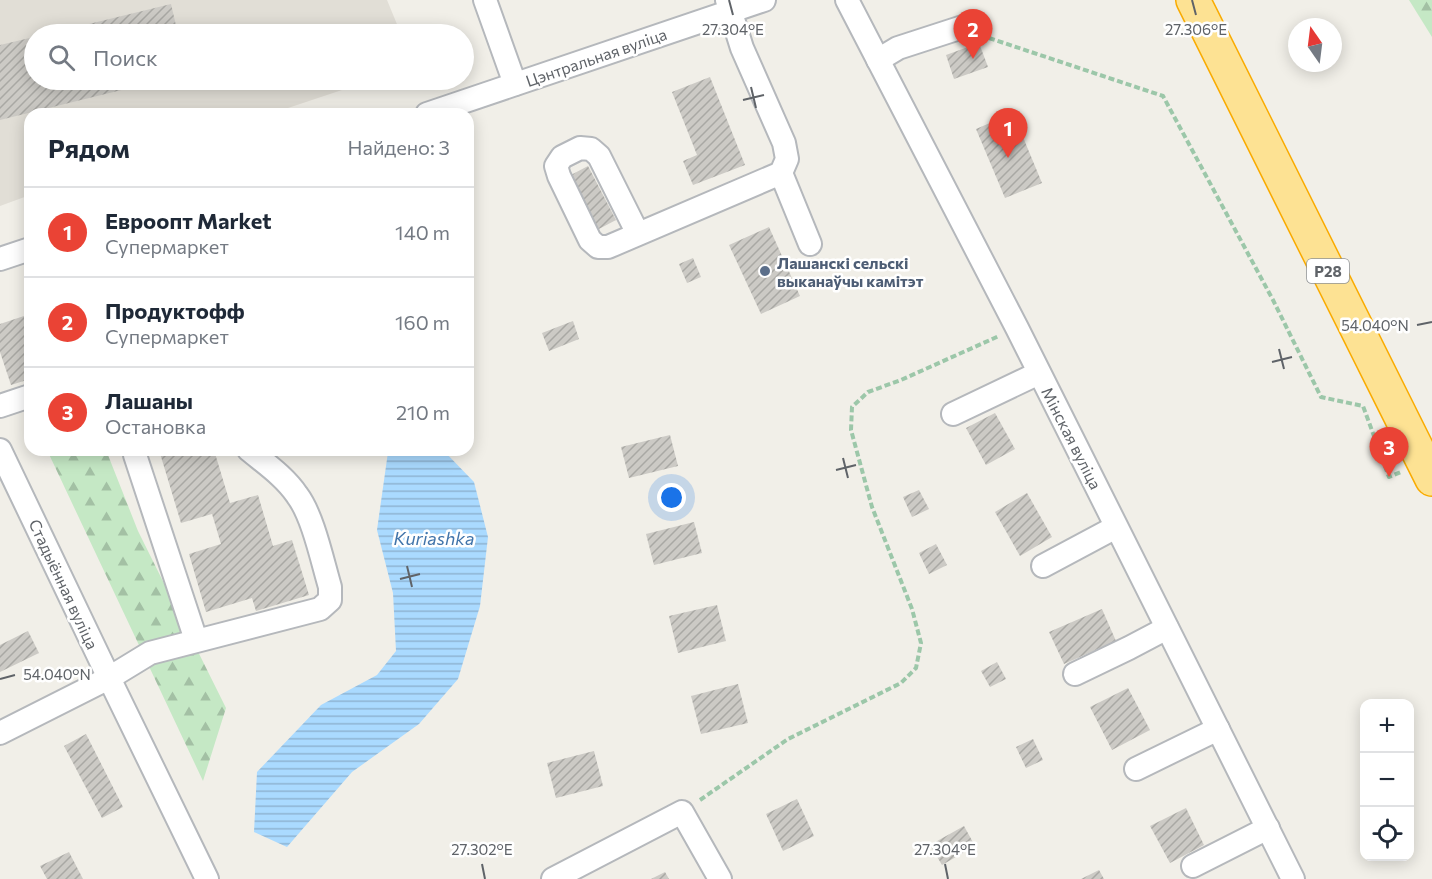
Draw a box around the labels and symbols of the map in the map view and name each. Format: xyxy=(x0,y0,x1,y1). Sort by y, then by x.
pin: 2 xyxy=(954,10,992,59)
north arrow xyxy=(1288,18,1342,72)
text: 27.304°E xyxy=(702,20,764,38)
text: 27.306°E xyxy=(1165,20,1227,38)
street label: Цэнтральная вуліца xyxy=(523,24,669,90)
pin: 1 xyxy=(988,108,1028,158)
place label: Лашанскі сельскі выканаўчы камітэт xyxy=(777,253,924,290)
road number: Р28 xyxy=(1307,259,1349,283)
marker: Лашанскі сельскі выканаўчы камітэт xyxy=(758,264,772,278)
text: 54.040°N xyxy=(1341,316,1409,334)
street label: Мінская вуліца xyxy=(1038,384,1106,492)
pin: 3 xyxy=(1370,428,1408,477)
your location xyxy=(657,483,686,512)
street label: Стадыённая вуліца xyxy=(26,516,102,652)
water label: Kuriashka xyxy=(394,527,474,549)
text: 54.040°N xyxy=(23,665,91,683)
text: 27.302°E xyxy=(451,840,513,858)
text: 27.304°E xyxy=(914,840,976,858)

